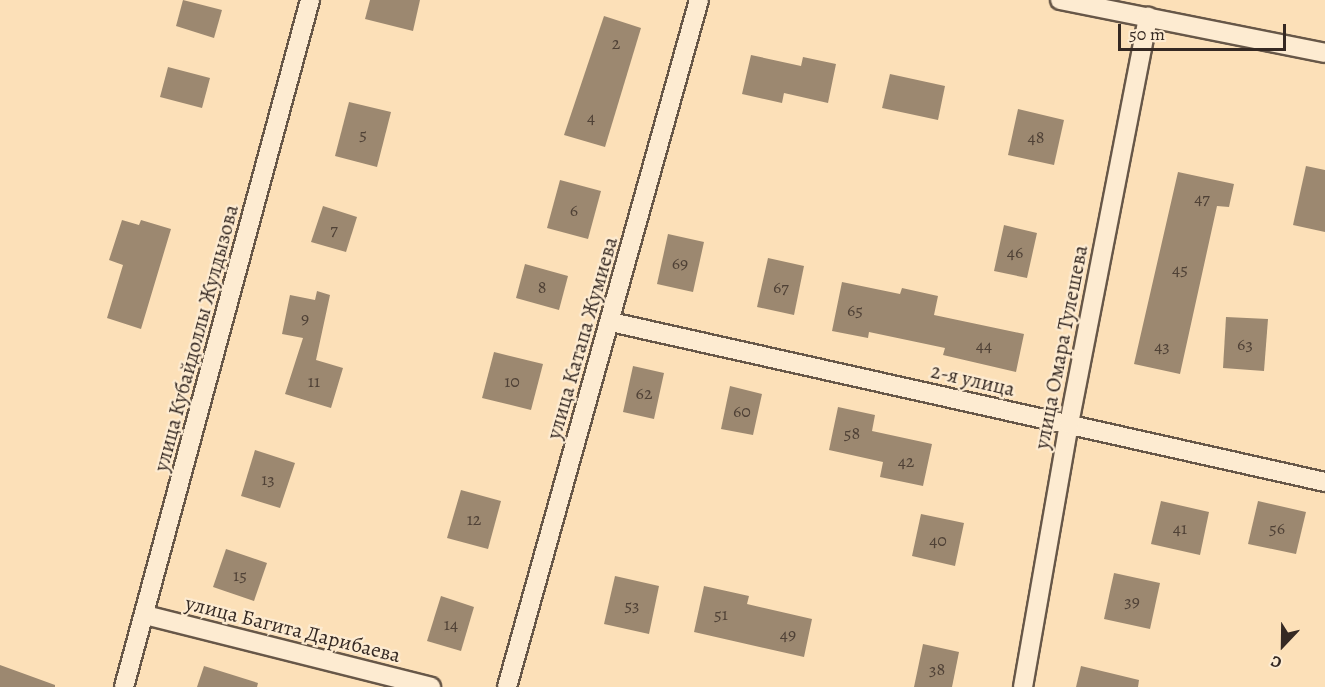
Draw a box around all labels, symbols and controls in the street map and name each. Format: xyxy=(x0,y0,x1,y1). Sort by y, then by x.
scale bar xyxy=(1121,12,1289,50)
text: 50 m xyxy=(1129,22,1165,46)
house number: 2 xyxy=(612,32,620,54)
house number: 4 xyxy=(587,106,595,128)
house number: 5 xyxy=(359,123,367,145)
house number: 48 xyxy=(1028,126,1044,148)
house number: 47 xyxy=(1194,187,1210,209)
house number: 6 xyxy=(570,199,578,221)
street label: улица Кубайдоллы Жулдызова xyxy=(148,202,244,474)
house number: 7 xyxy=(330,218,338,240)
street label: улица Катапа Жумиева xyxy=(541,234,623,442)
house number: 46 xyxy=(1007,241,1023,263)
street label: улица Омара Тулешева xyxy=(1029,243,1093,451)
house number: 69 xyxy=(672,252,688,274)
house number: 45 xyxy=(1172,258,1188,280)
house number: 8 xyxy=(538,276,546,298)
house number: 67 xyxy=(773,276,789,298)
house number: 65 xyxy=(847,299,863,321)
house number: 9 xyxy=(301,307,309,329)
house number: 63 xyxy=(1237,333,1253,355)
house number: 44 xyxy=(976,334,992,356)
house number: 43 xyxy=(1154,335,1170,357)
street label: 2-я улица xyxy=(929,358,1017,402)
house number: 11 xyxy=(308,370,320,392)
house number: 10 xyxy=(504,370,520,392)
house number: 62 xyxy=(636,382,652,404)
house number: 60 xyxy=(733,400,751,422)
house number: 58 xyxy=(844,422,860,444)
house number: 42 xyxy=(898,450,914,472)
house number: 13 xyxy=(261,468,275,490)
house number: 12 xyxy=(467,508,481,530)
house number: 41 xyxy=(1173,517,1187,539)
house number: 56 xyxy=(1269,517,1285,539)
house number: 40 xyxy=(929,529,947,551)
house number: 15 xyxy=(233,564,247,586)
street label: улица Багита Дарибаева xyxy=(183,590,403,668)
house number: 39 xyxy=(1124,590,1140,612)
house number: 53 xyxy=(624,594,640,616)
house number: 51 xyxy=(714,603,728,625)
house number: 14 xyxy=(444,613,458,635)
north arrow xyxy=(1253,615,1313,675)
house number: 49 xyxy=(780,623,796,645)
text: С xyxy=(1268,650,1285,674)
house number: 38 xyxy=(929,658,945,680)

